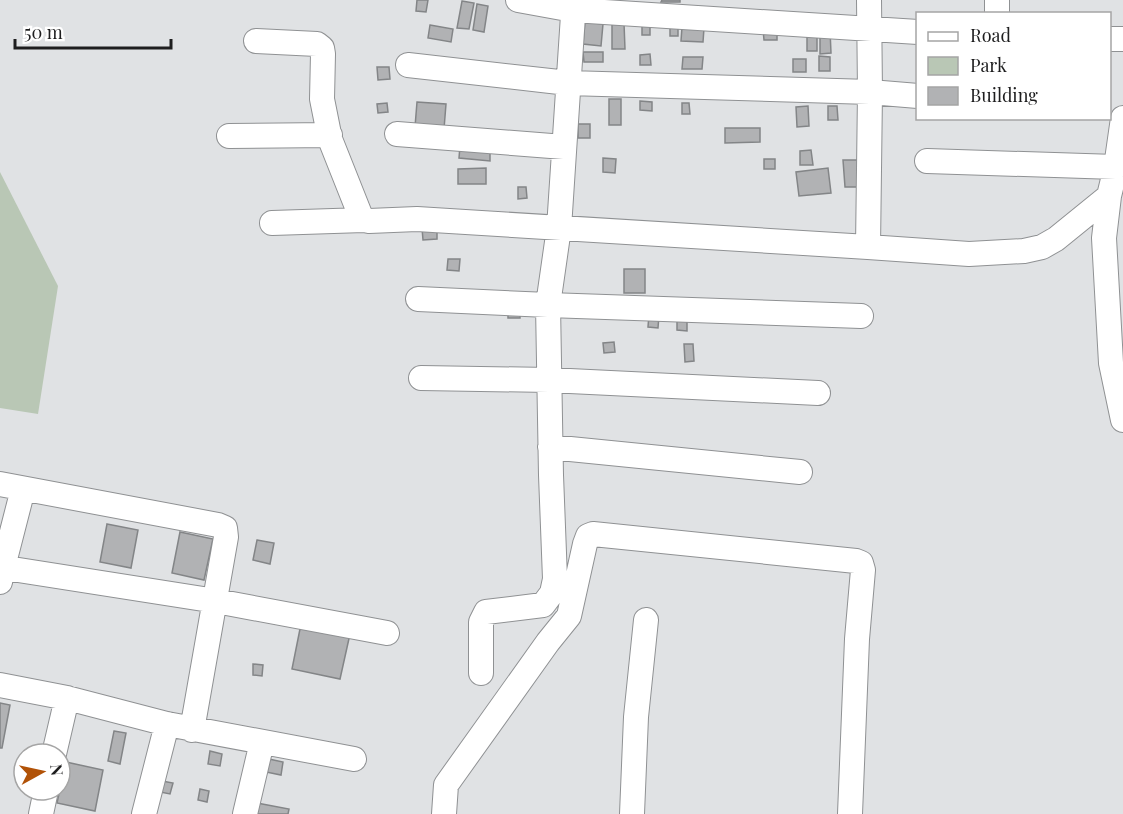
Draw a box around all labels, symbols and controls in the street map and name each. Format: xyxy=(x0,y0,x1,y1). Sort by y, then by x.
scale bar xyxy=(15,12,171,50)
legend xyxy=(916,12,1111,120)
text: 50 m xyxy=(24,20,63,44)
text: Road xyxy=(970,23,1011,47)
text: Park xyxy=(970,53,1007,77)
text: Building xyxy=(970,83,1038,107)
north arrow xyxy=(12,742,72,802)
text: N xyxy=(46,763,69,777)

